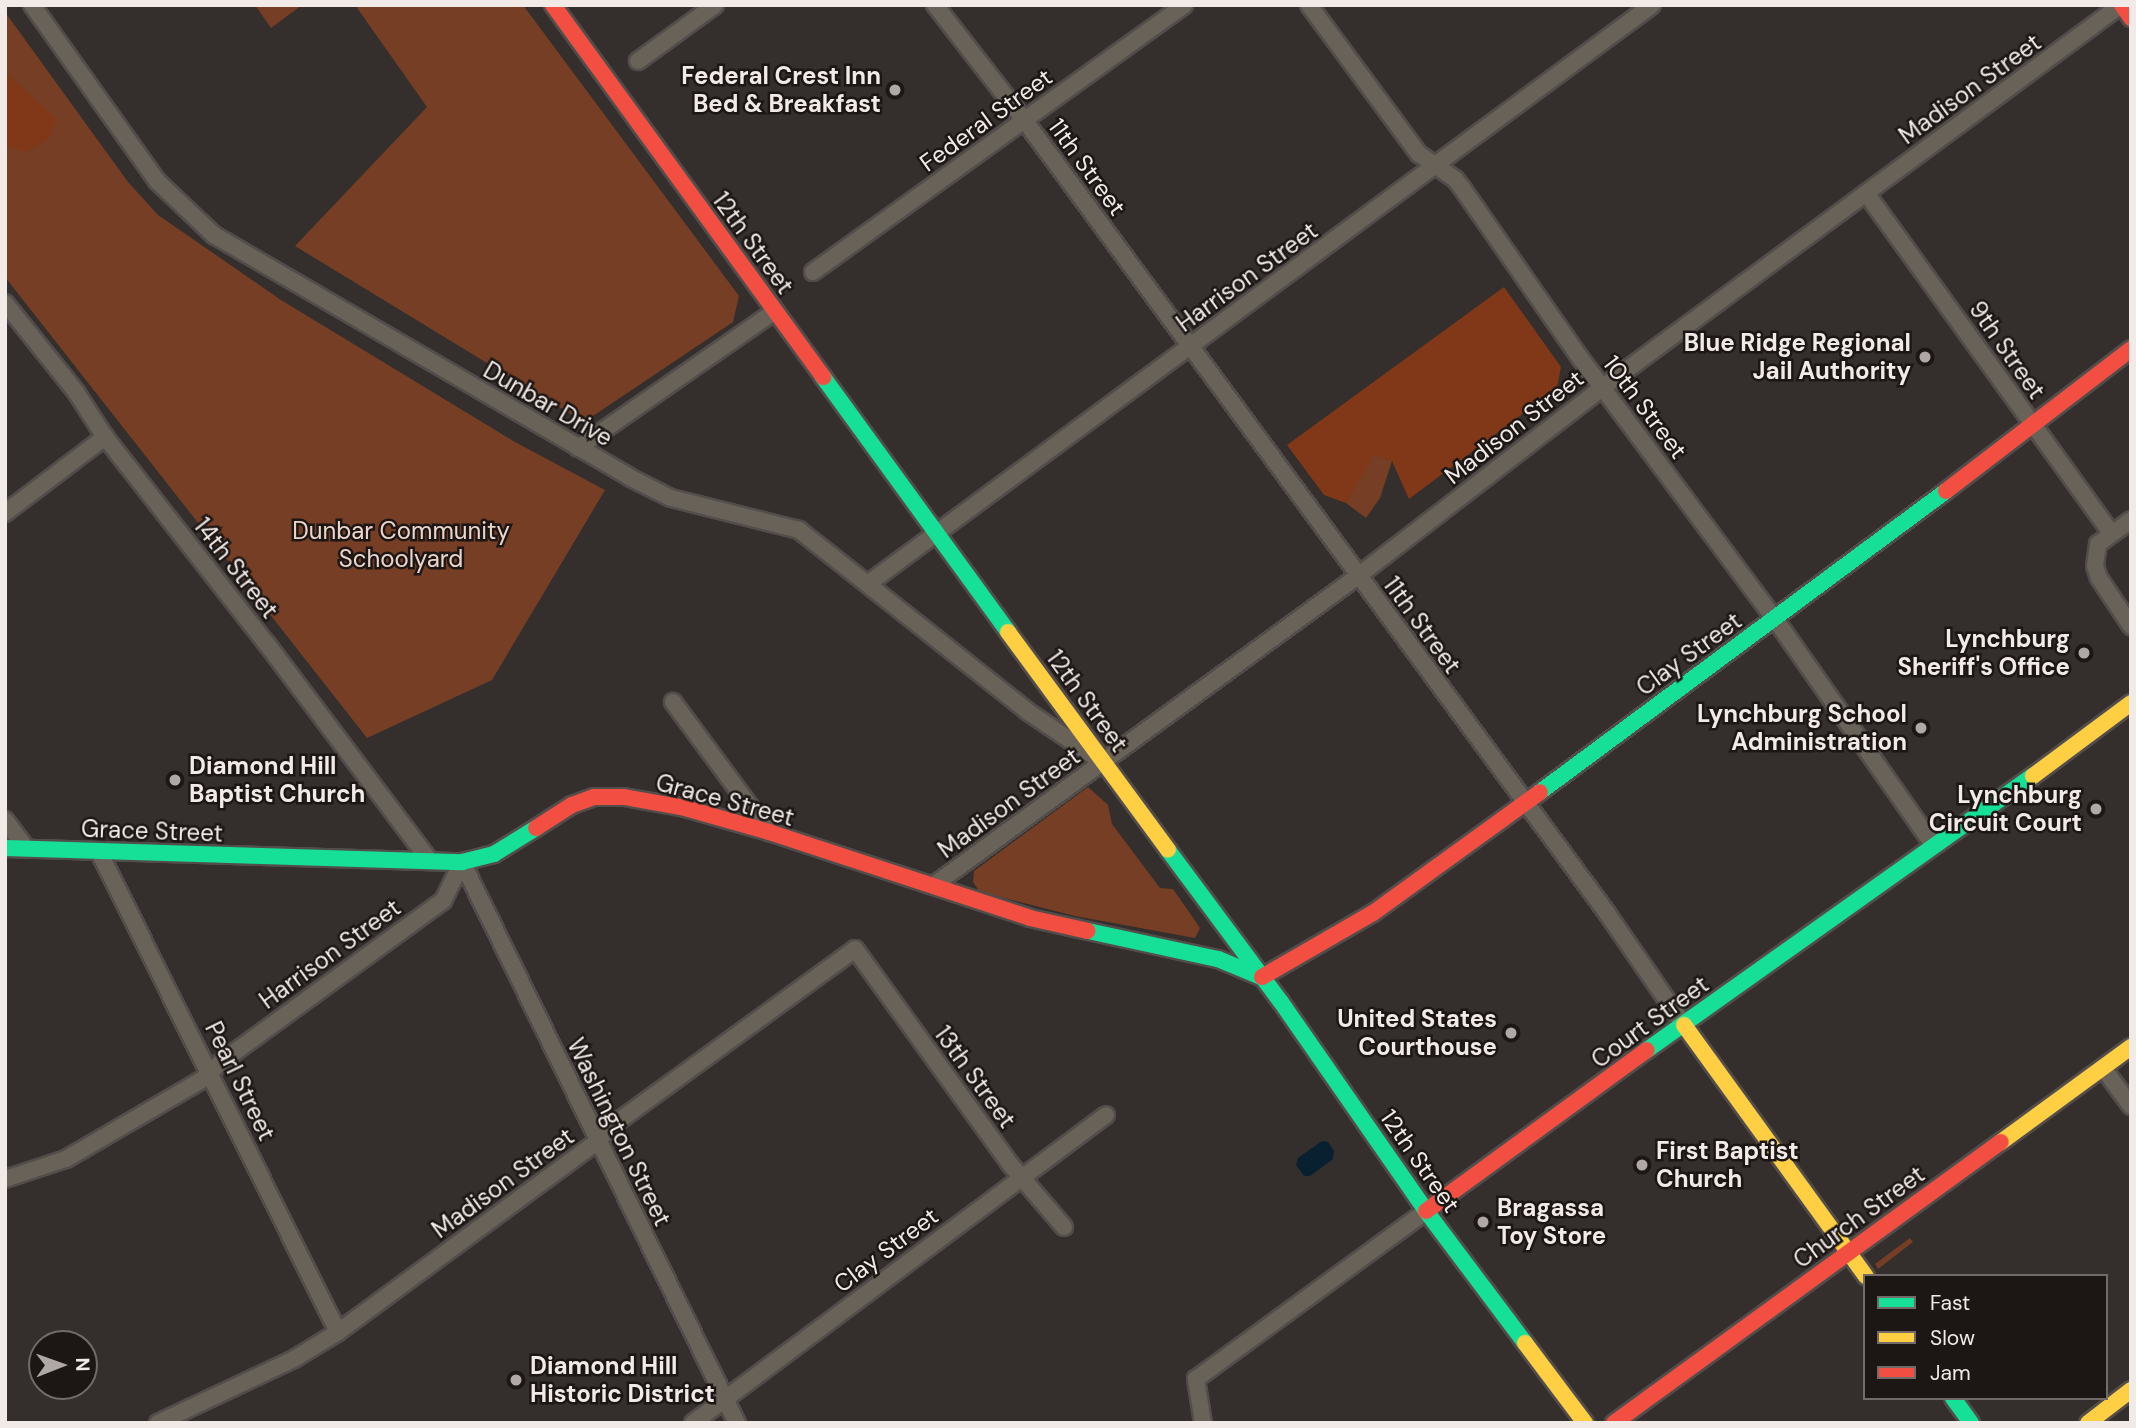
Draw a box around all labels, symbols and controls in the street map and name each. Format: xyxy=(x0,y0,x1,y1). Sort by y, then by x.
street label: Madison Street xyxy=(1893,28,2047,150)
place label: Federal Crest Inn Bed & Breakfast xyxy=(681,62,881,118)
street label: Federal Street xyxy=(914,62,1058,178)
marker: Federal Crest Inn Bed & Breakfast xyxy=(887,82,903,98)
street label: 11th Street xyxy=(1042,113,1132,221)
street label: 12th Street xyxy=(706,186,800,300)
street label: Harrison Street xyxy=(1171,216,1323,338)
street label: 9th Street xyxy=(1963,296,2051,404)
place label: Blue Ridge Regional Jail Authority xyxy=(1684,329,1911,385)
marker: Blue Ridge Regional Jail Authority xyxy=(1917,349,1933,365)
street label: 10th Street xyxy=(1597,350,1693,464)
street label: Dunbar Drive xyxy=(478,355,618,453)
street label: Madison Street xyxy=(1439,364,1589,490)
street label: 14th Street xyxy=(188,512,284,624)
park label: Dunbar Community Schoolyard xyxy=(292,517,510,573)
street label: 11th Street xyxy=(1377,571,1467,679)
street label: Clay Street xyxy=(1631,606,1747,702)
place label: Lynchburg Sheriff's Office xyxy=(1898,625,2070,681)
street label: 12th Street xyxy=(1040,644,1134,758)
marker: Lynchburg Sheriff's Office xyxy=(2076,645,2092,661)
place label: Lynchburg School Administration xyxy=(1697,700,1907,756)
marker: Lynchburg School Administration xyxy=(1913,720,1929,736)
street label: Madison Street xyxy=(932,742,1086,864)
place label: Diamond Hill Baptist Church xyxy=(189,752,365,808)
street label: Grace Street xyxy=(653,768,797,832)
marker: Diamond Hill Baptist Church xyxy=(167,772,183,788)
place label: Lynchburg Circuit Court xyxy=(1929,781,2082,837)
marker: Lynchburg Circuit Court xyxy=(2088,801,2104,817)
street label: Grace Street xyxy=(81,814,223,848)
street label: Harrison Street xyxy=(254,893,406,1015)
street label: Court Street xyxy=(1586,970,1714,1074)
place label: United States Courthouse xyxy=(1337,1005,1497,1061)
street label: Pearl Street xyxy=(199,1017,281,1145)
street label: 13th Street xyxy=(928,1020,1022,1134)
marker: United States Courthouse xyxy=(1503,1025,1519,1041)
street label: Washington Street xyxy=(561,1033,677,1231)
street label: 12th Street xyxy=(1374,1104,1466,1218)
street label: Madison Street xyxy=(426,1122,580,1244)
place label: First Baptist Church xyxy=(1656,1137,1799,1193)
marker: First Baptist Church xyxy=(1634,1157,1650,1173)
street label: Church Street xyxy=(1788,1160,1930,1274)
place label: Bragassa Toy Store xyxy=(1497,1194,1606,1250)
street label: Clay Street xyxy=(828,1201,944,1299)
marker: Bragassa Toy Store xyxy=(1475,1214,1491,1230)
legend xyxy=(1863,1274,2108,1400)
text: Fast xyxy=(1930,1289,1970,1317)
text: Slow xyxy=(1930,1324,1975,1352)
north arrow xyxy=(28,1330,98,1400)
place label: Diamond Hill Historic District xyxy=(530,1352,715,1408)
text: N xyxy=(70,1358,95,1372)
text: Jam xyxy=(1930,1359,1971,1387)
marker: Diamond Hill Historic District xyxy=(508,1372,524,1388)

